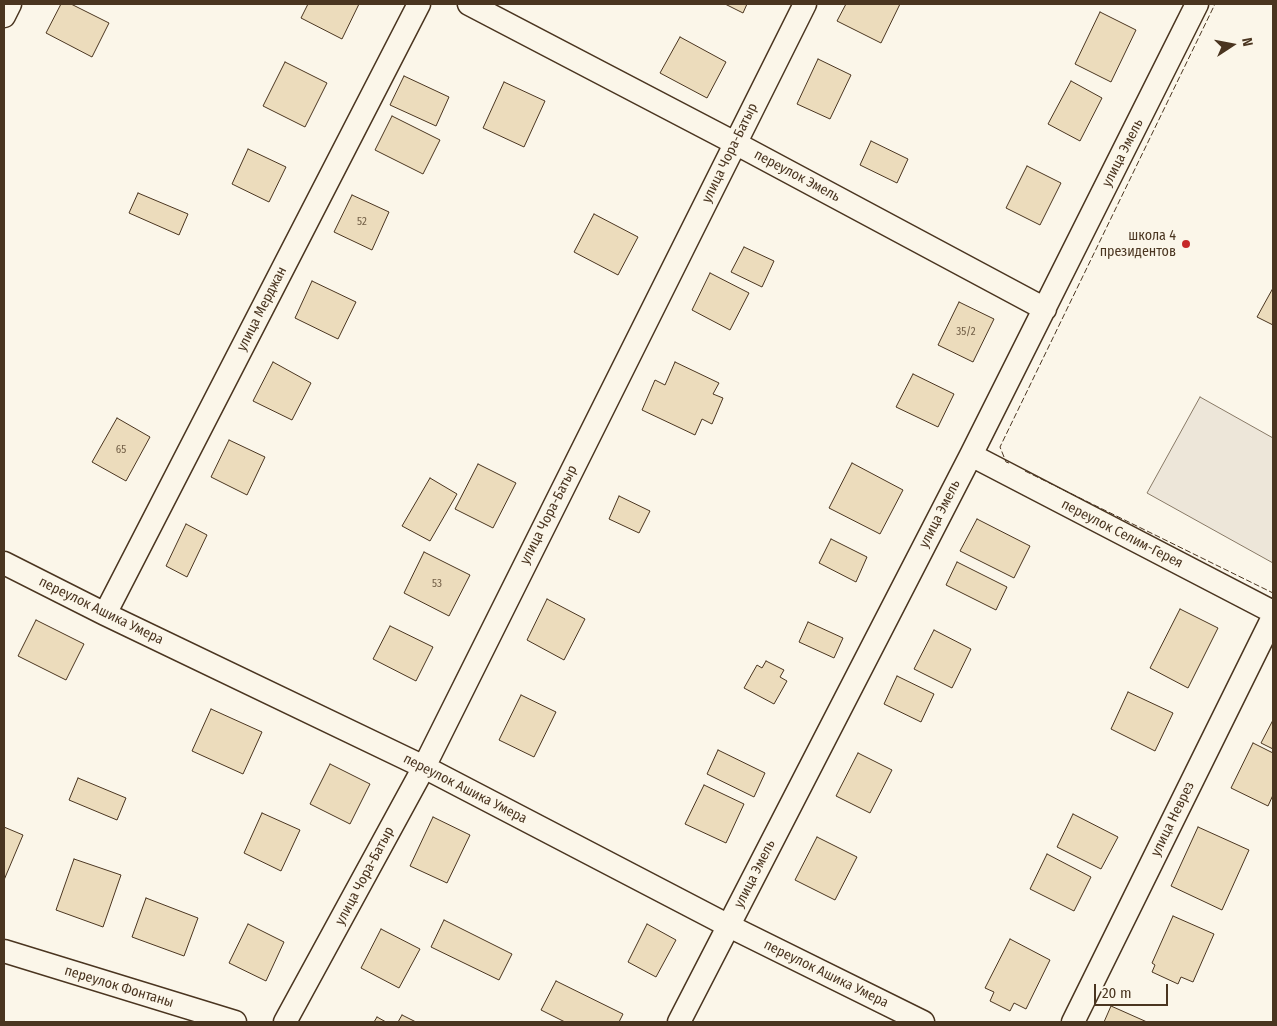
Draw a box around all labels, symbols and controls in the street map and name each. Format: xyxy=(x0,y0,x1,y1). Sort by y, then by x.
north arrow xyxy=(1207,20,1257,70)
text: N xyxy=(1238,36,1256,48)
street label: улица Чора-Батыр xyxy=(699,100,761,206)
street label: улица Эмель xyxy=(1099,116,1147,190)
street label: переулок Эмель xyxy=(751,146,843,206)
house number: 52 xyxy=(357,215,367,229)
place label: школа 4 президентов xyxy=(1100,228,1176,260)
marker: школа 4 президентов xyxy=(1180,238,1192,250)
street label: улица Мерджан xyxy=(233,264,291,354)
house number: 35/2 xyxy=(956,325,976,339)
house number: 65 xyxy=(116,443,126,457)
street label: улица Чора-Батыр xyxy=(517,463,581,567)
street label: улица Эмель xyxy=(916,477,964,551)
street label: переулок Селим-Герея xyxy=(1058,496,1186,572)
street label: переулок Ашика Умера xyxy=(36,574,166,648)
house number: 53 xyxy=(432,577,442,591)
street label: переулок Ашика Умера xyxy=(400,751,530,827)
street label: улица Неврез xyxy=(1148,779,1198,859)
street label: улица Чора-Батыр xyxy=(332,824,398,928)
street label: улица Эмель xyxy=(731,837,779,911)
street label: переулок Ашика Умера xyxy=(761,937,891,1011)
street label: переулок Фонтаны xyxy=(62,962,176,1012)
scale bar xyxy=(1097,974,1171,1006)
text: 20 m xyxy=(1102,984,1132,1002)

